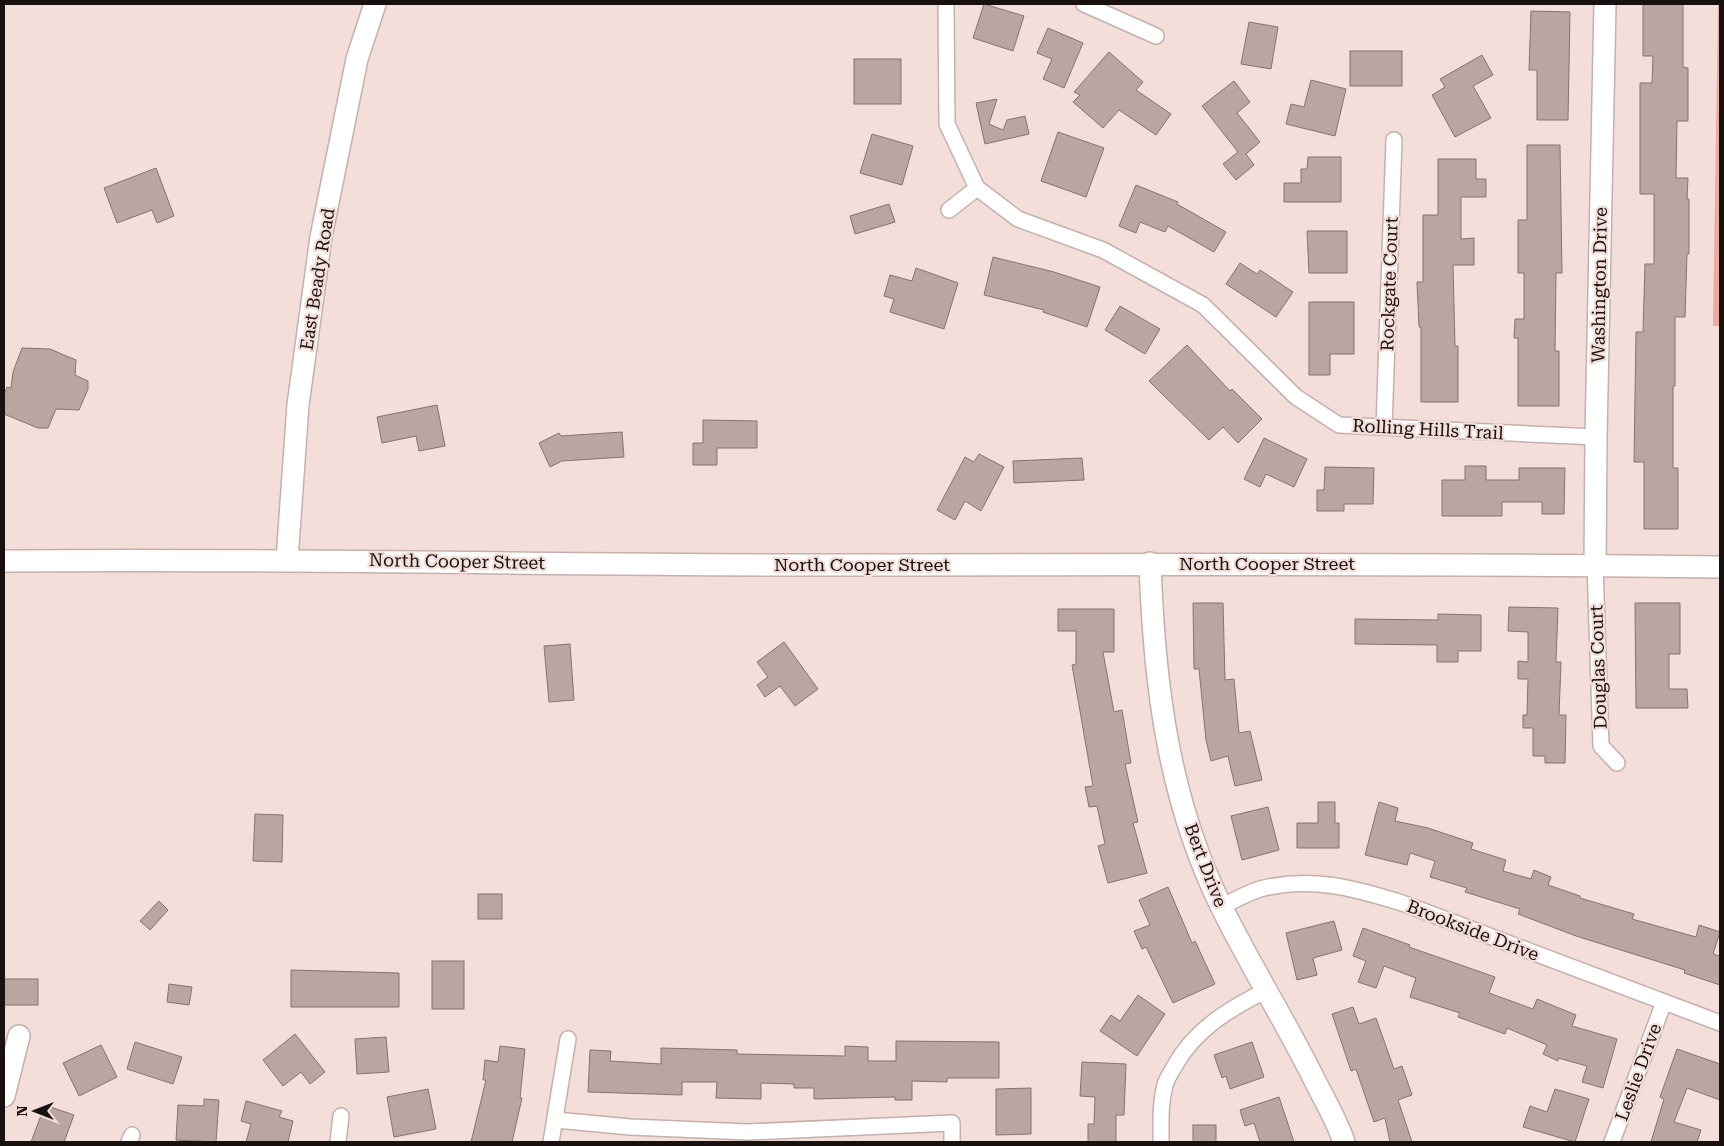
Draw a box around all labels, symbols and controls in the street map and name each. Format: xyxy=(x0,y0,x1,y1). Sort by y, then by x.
street label: East Beady Road xyxy=(295,206,339,352)
street label: Washington Drive xyxy=(1587,207,1611,363)
street label: Rockgate Court xyxy=(1376,216,1402,352)
street label: Rolling Hills Trail xyxy=(1352,415,1505,443)
street label: North Cooper Street xyxy=(369,549,546,573)
street label: North Cooper Street xyxy=(1179,553,1355,574)
street label: North Cooper Street xyxy=(774,554,950,575)
street label: Douglas Court xyxy=(1585,604,1611,730)
street label: Bert Drive xyxy=(1180,820,1232,910)
street label: Brookside Drive xyxy=(1404,895,1542,965)
street label: Leslie Drive xyxy=(1611,1020,1665,1124)
north arrow xyxy=(10,1086,60,1136)
text: N xyxy=(14,1105,30,1116)

